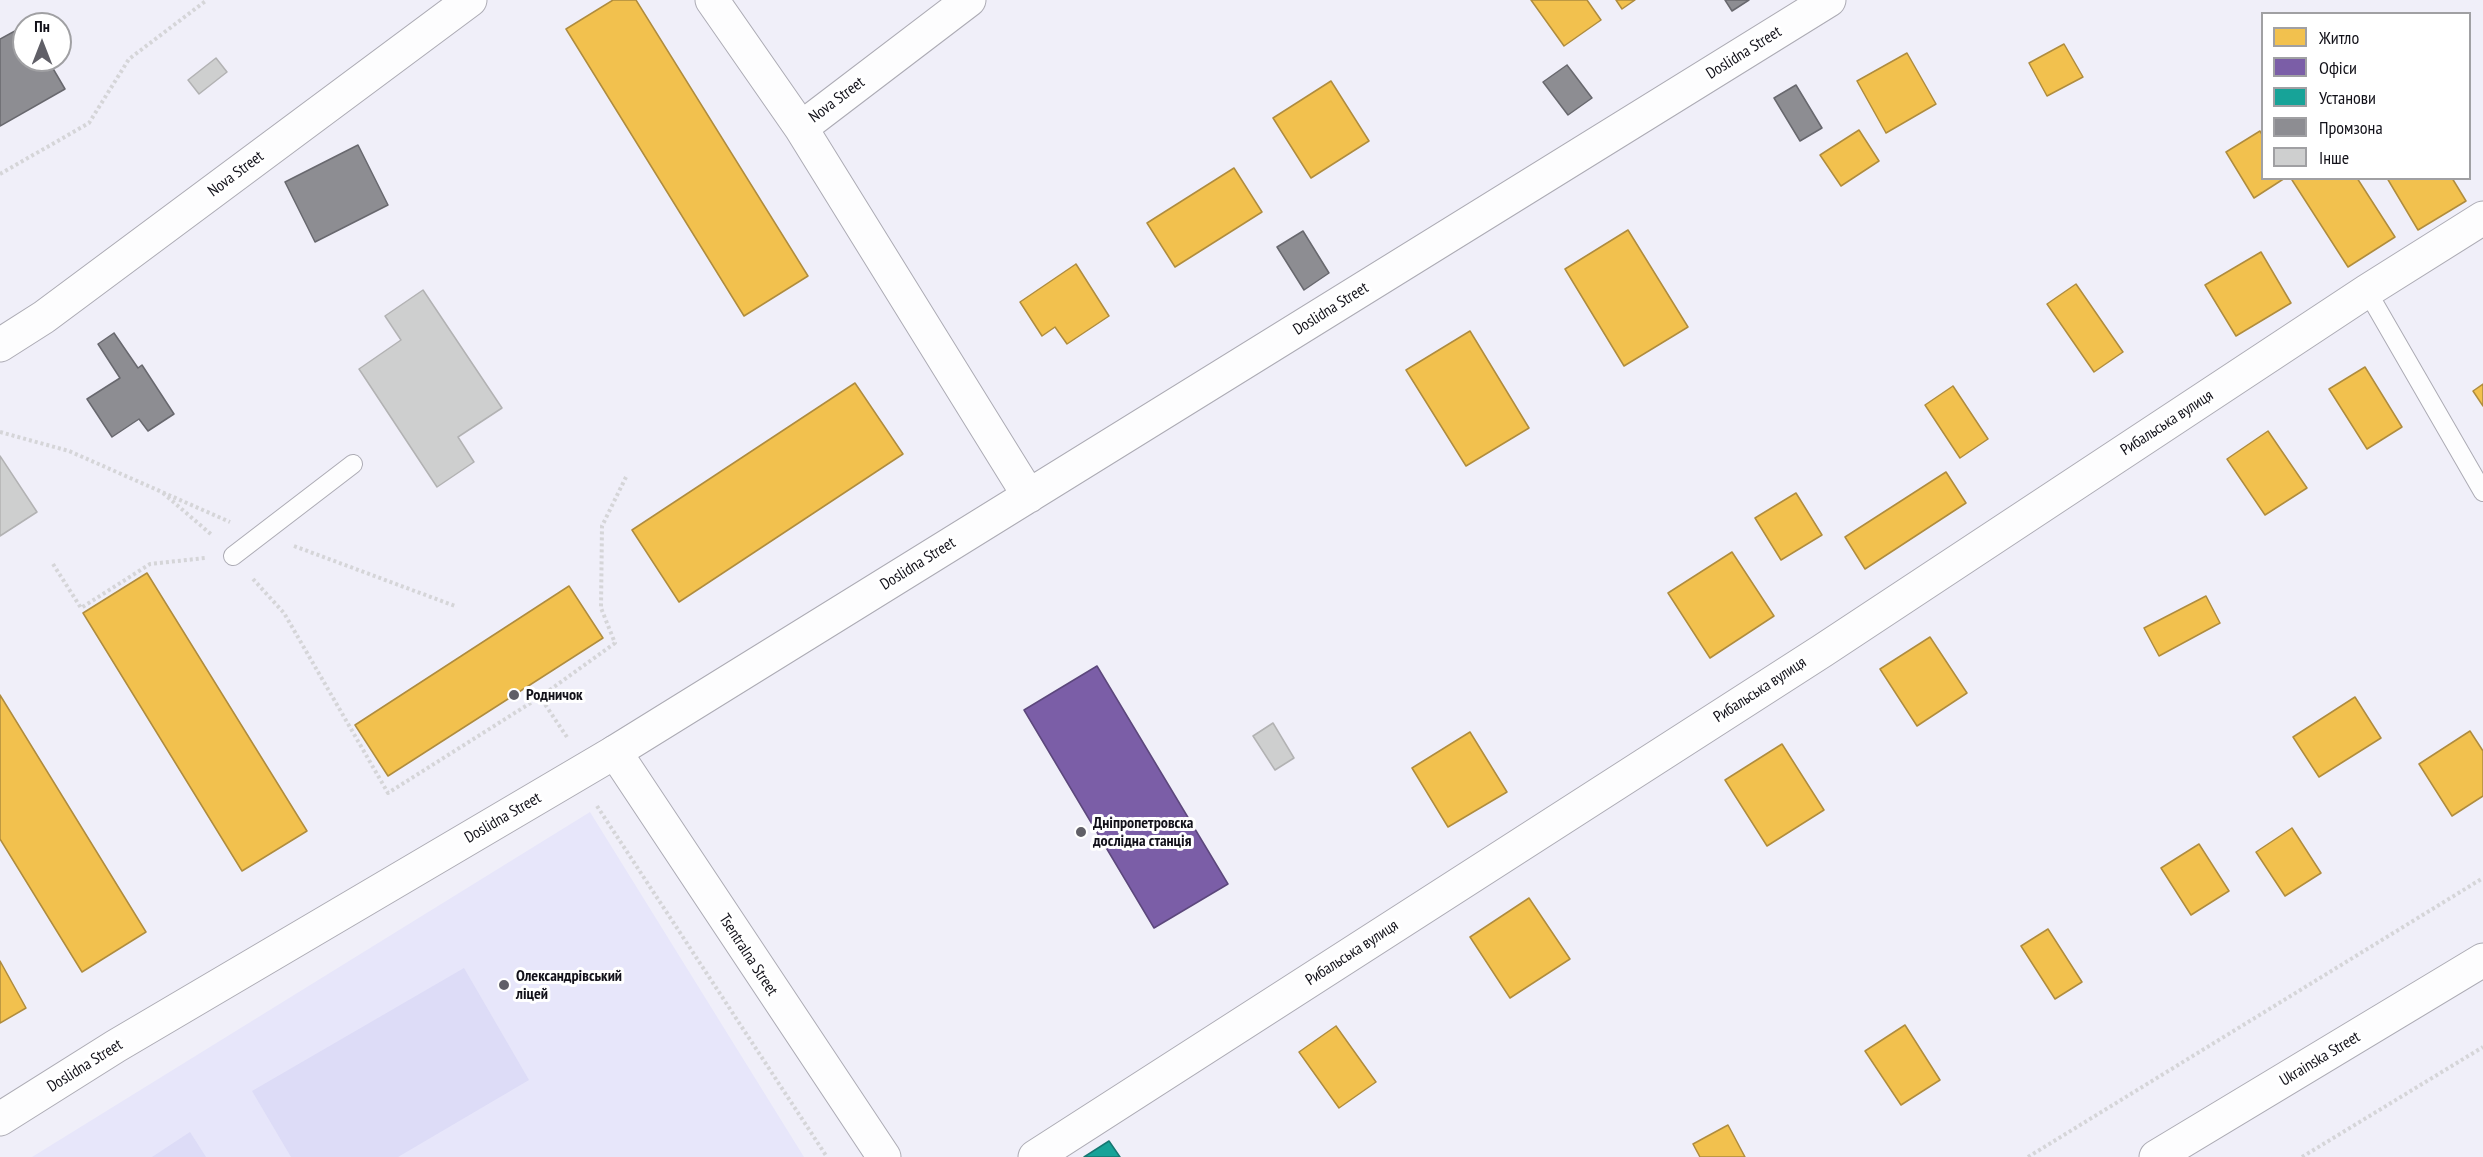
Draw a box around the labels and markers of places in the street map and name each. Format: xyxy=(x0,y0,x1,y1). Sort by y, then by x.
place label: Родничок xyxy=(526,685,583,705)
marker: Родничок xyxy=(507,688,521,702)
place label: Дніпропетровска дослідна станція xyxy=(1093,813,1193,851)
marker: Дніпропетровска дослідна станція xyxy=(1074,825,1088,839)
place label: Олександрівський ліцей xyxy=(516,966,622,1004)
marker: Олександрівський ліцей xyxy=(497,978,511,992)

